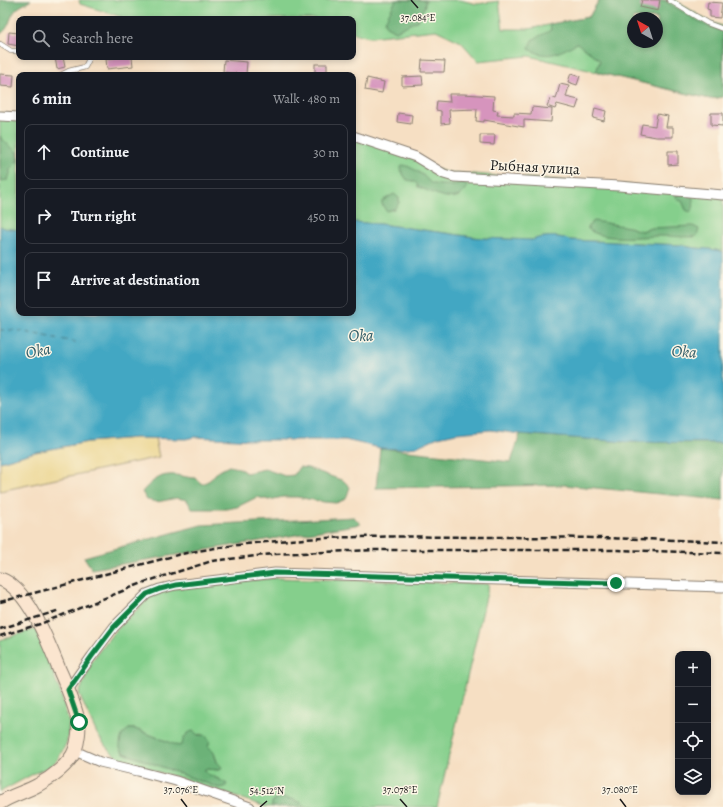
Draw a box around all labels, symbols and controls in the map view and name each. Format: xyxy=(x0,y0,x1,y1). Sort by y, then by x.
text: 37.084°E xyxy=(400,11,436,24)
north arrow xyxy=(627,12,663,48)
search box xyxy=(16,16,356,60)
icon: search xyxy=(30,27,52,49)
text: Search here xyxy=(62,28,133,48)
text: 6 min xyxy=(32,87,72,110)
text: Walk · 480 m xyxy=(273,90,340,107)
icon: ahead xyxy=(33,141,55,163)
text: Continue xyxy=(71,142,129,162)
text: 30 m xyxy=(313,144,339,161)
street label: Рыбная улица xyxy=(489,155,581,179)
icon: right xyxy=(33,205,55,227)
text: Turn right xyxy=(71,206,136,226)
text: 450 m xyxy=(307,208,339,225)
icon: arrive xyxy=(33,269,55,291)
text: Arrive at destination xyxy=(71,270,200,290)
water label: Oka xyxy=(349,325,374,347)
water label: Oka xyxy=(24,338,53,364)
water label: Oka xyxy=(671,340,698,364)
route end xyxy=(607,574,625,592)
map controls xyxy=(675,651,711,795)
button: + xyxy=(675,651,711,687)
button: − xyxy=(675,687,711,723)
route start xyxy=(70,713,88,731)
button: locate xyxy=(675,723,711,759)
button: layers xyxy=(675,759,711,795)
text: 37.076°E xyxy=(164,783,198,796)
text: 37.078°E xyxy=(383,783,417,796)
text: 37.080°E xyxy=(602,783,638,796)
text: 54.512°N xyxy=(250,784,284,797)

